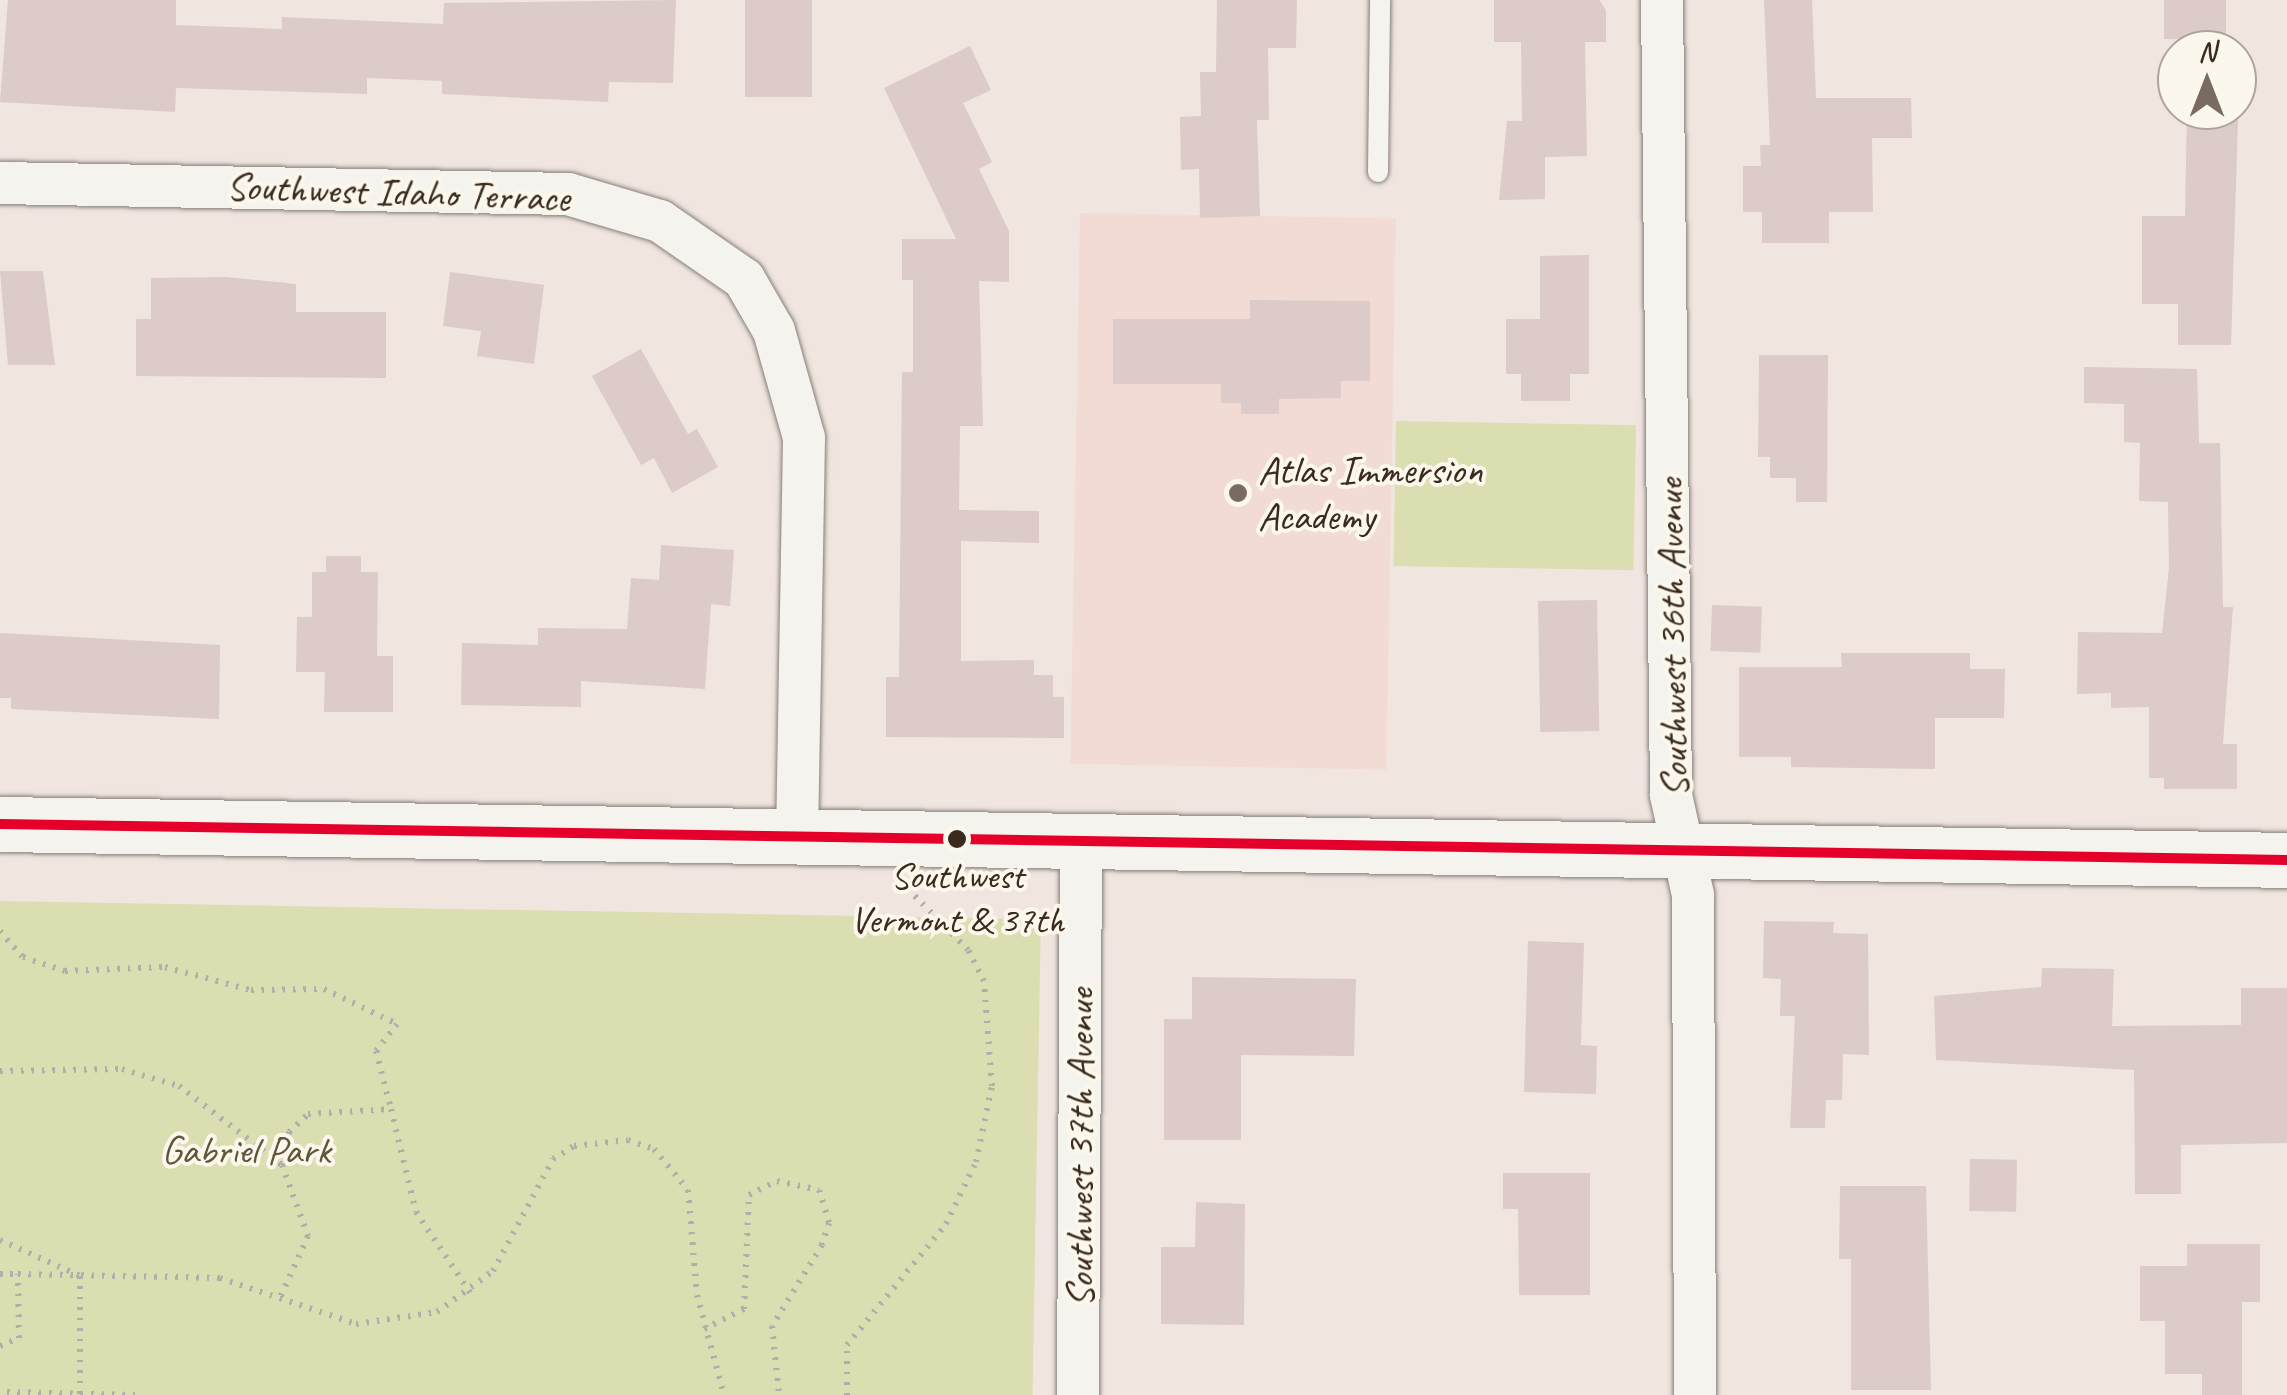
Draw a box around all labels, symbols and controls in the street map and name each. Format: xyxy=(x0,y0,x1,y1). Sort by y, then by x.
north arrow xyxy=(2157,30,2257,130)
text: N xyxy=(2198,34,2216,69)
street label: Southwest Idaho Terrace xyxy=(227,162,569,222)
place label: Atlas Immersion Academy xyxy=(1258,446,1482,540)
street label: Southwest 36th Avenue xyxy=(1645,478,1699,798)
marker: Atlas Immersion Academy xyxy=(1227,482,1249,504)
marker: Southwest Vermont & 37th xyxy=(947,829,967,849)
place label: Southwest Vermont & 37th xyxy=(850,853,1064,942)
street label: Southwest 37th Avenue xyxy=(1056,989,1104,1307)
park label: Gabriel Park xyxy=(161,1126,331,1174)

